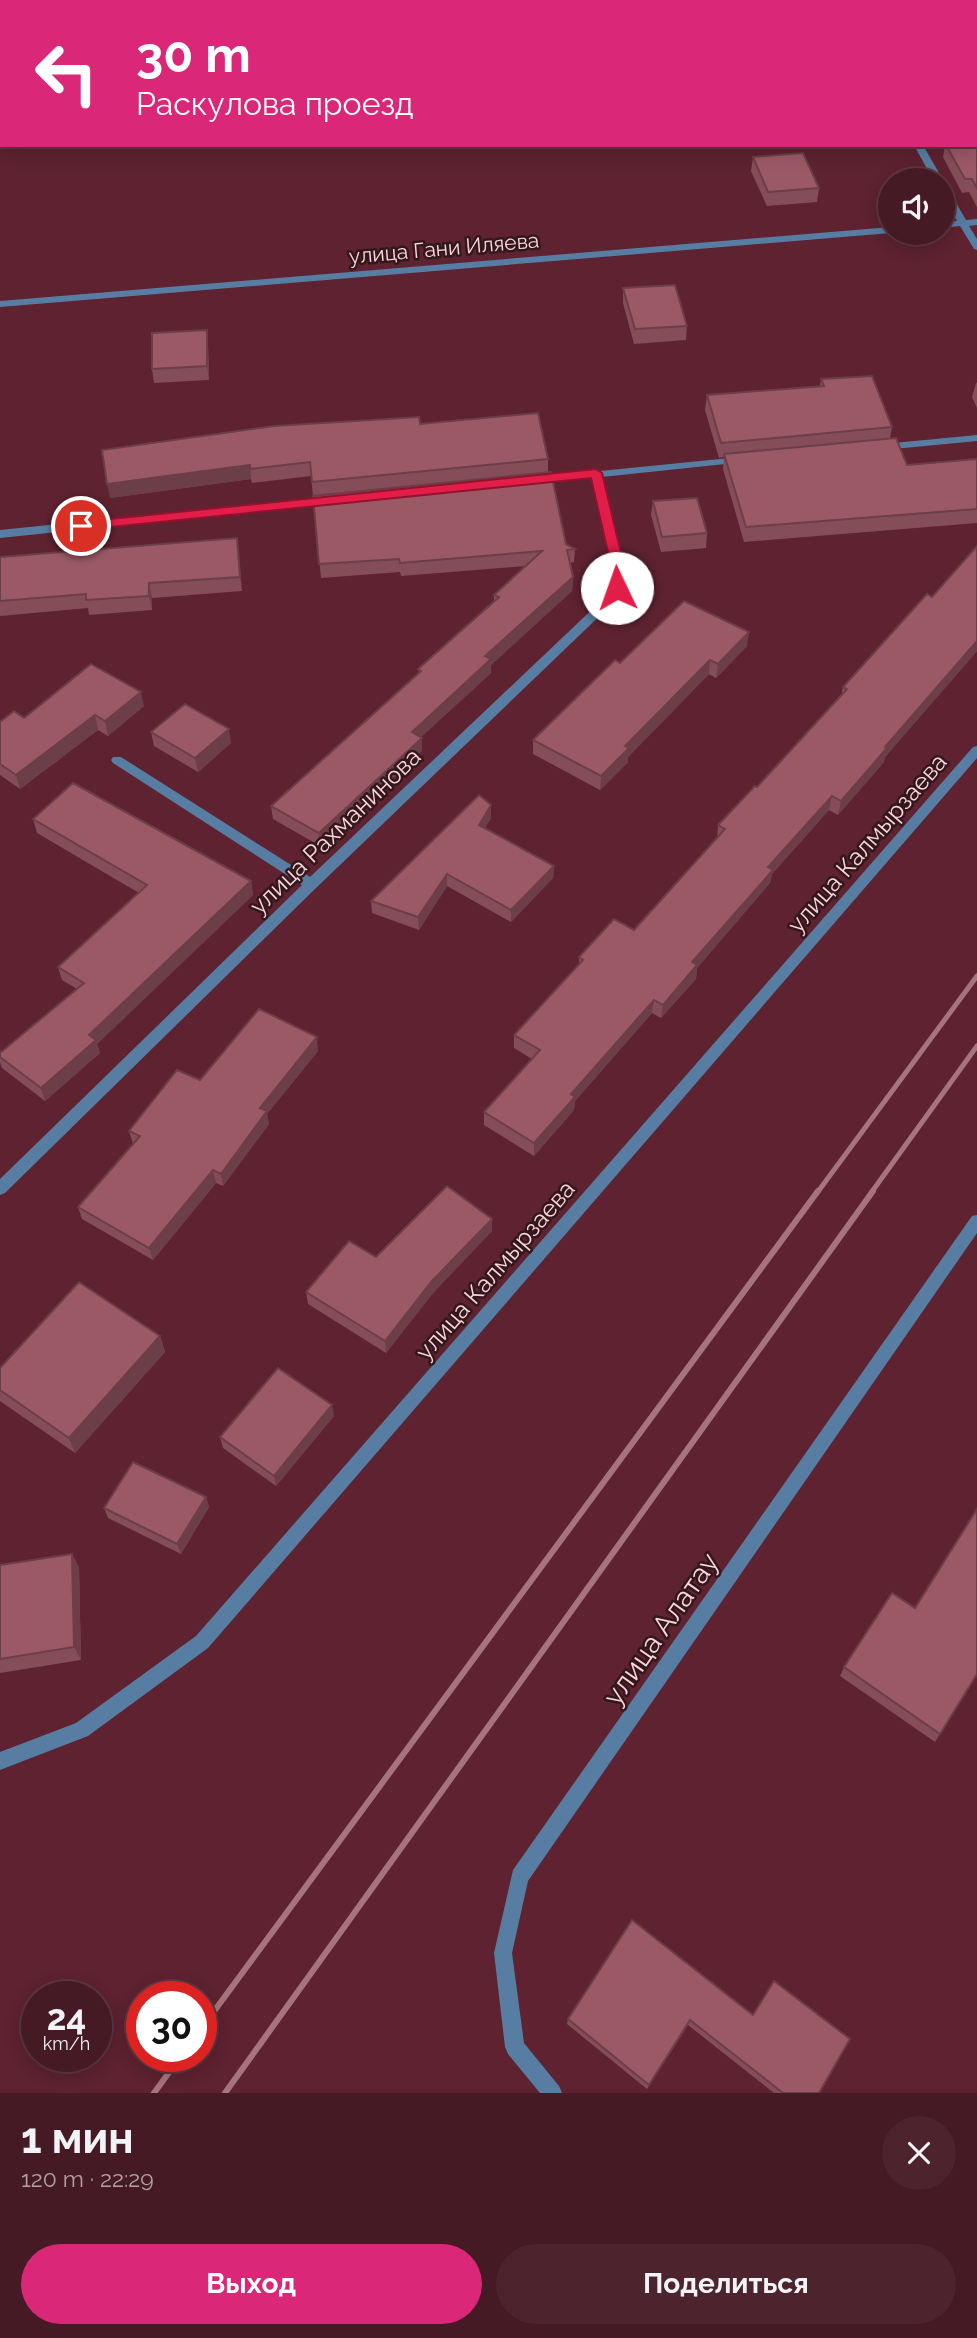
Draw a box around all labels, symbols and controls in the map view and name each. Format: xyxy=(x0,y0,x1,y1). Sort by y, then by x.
text: 30 m xyxy=(136,26,251,83)
icon: left xyxy=(21,28,112,119)
text: Раскулова проезд xyxy=(136,85,414,122)
map controls xyxy=(878,168,955,245)
button: sound xyxy=(878,168,955,245)
street label: улица Гани Иляева xyxy=(348,227,540,269)
pin xyxy=(51,496,111,556)
icon: arrive xyxy=(62,507,100,545)
position arrow xyxy=(580,551,654,625)
street label: улица Рахманинова xyxy=(244,742,426,920)
street label: улица Калмырзаева xyxy=(781,747,953,939)
street label: улица Калмырзаева xyxy=(409,1174,581,1366)
street label: улица Алатау xyxy=(596,1546,726,1712)
speed limit sign: 30 xyxy=(126,1981,217,2072)
text: 24 xyxy=(47,1997,86,2038)
text: km/h xyxy=(43,2033,90,2054)
text: 1 мин xyxy=(21,2114,134,2163)
button: close xyxy=(882,2116,956,2190)
text: 120 m · 22:29 xyxy=(21,2165,154,2192)
button: Выход xyxy=(21,2244,482,2324)
button: Поделиться xyxy=(496,2244,956,2324)

